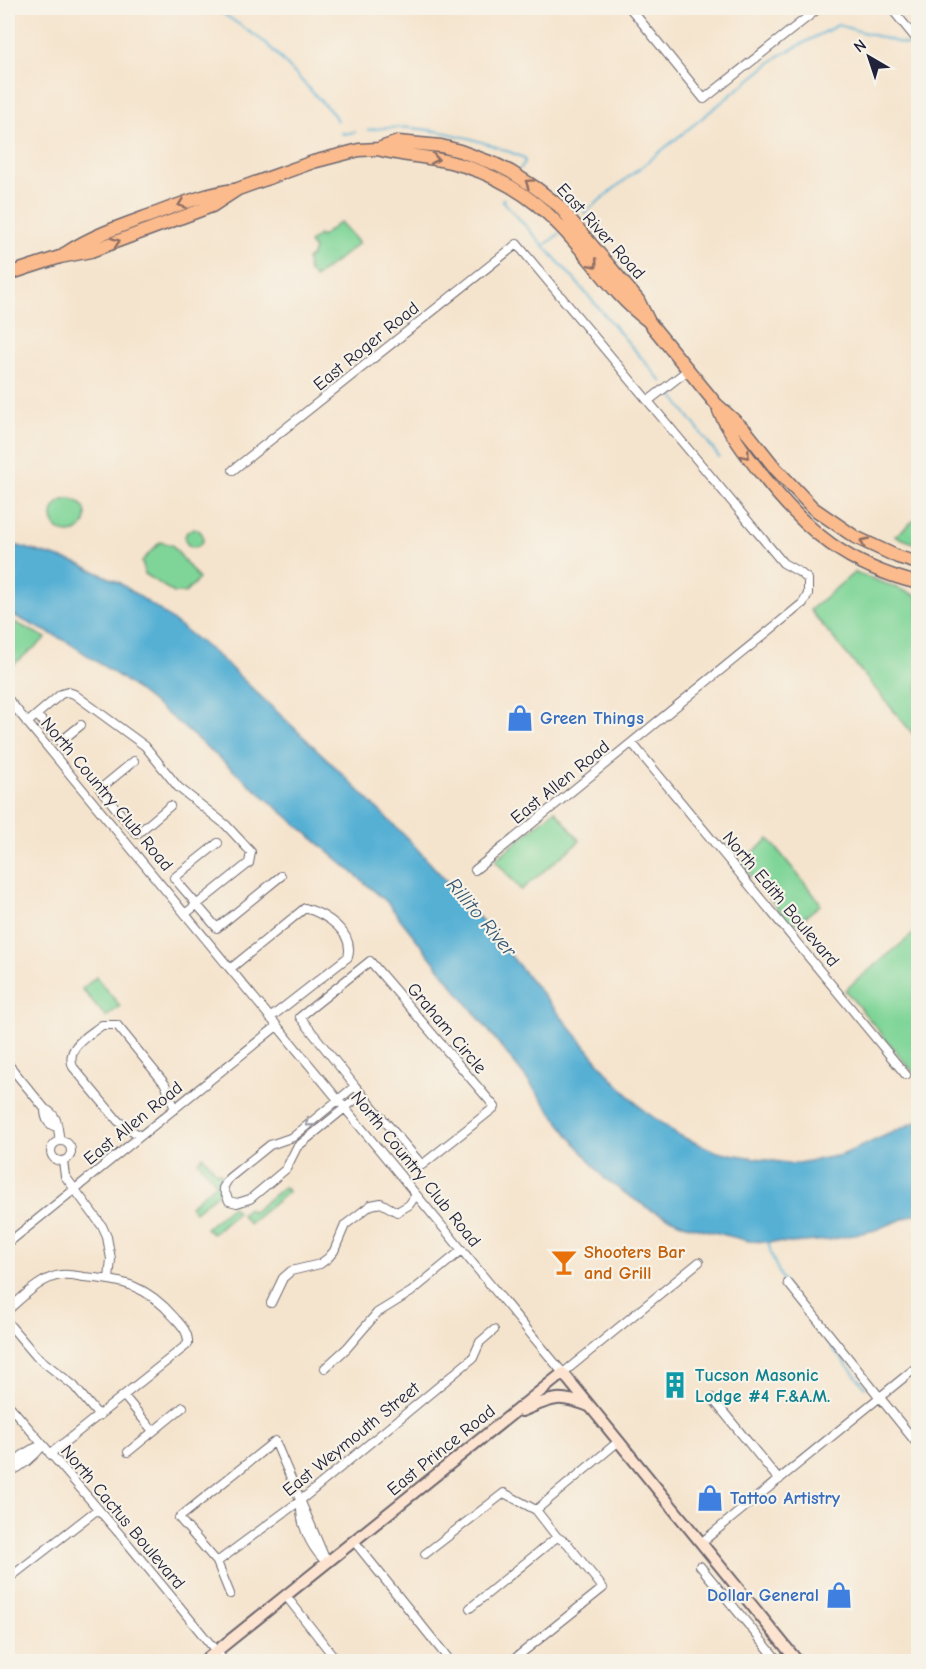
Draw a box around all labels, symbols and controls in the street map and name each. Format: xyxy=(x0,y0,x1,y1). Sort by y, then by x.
north arrow xyxy=(839,27,899,87)
text: N xyxy=(850,36,870,56)
one-way arrow xyxy=(430,152,440,165)
one-way arrow xyxy=(525,179,536,190)
street label: East River Road xyxy=(552,179,649,284)
one-way arrow xyxy=(177,197,188,209)
one-way arrow xyxy=(110,236,121,249)
one-way arrow xyxy=(586,257,597,268)
street label: East Roger Road xyxy=(309,298,423,395)
one-way arrow xyxy=(738,448,749,459)
one-way arrow xyxy=(860,537,871,549)
shop icon: Green Things xyxy=(505,703,535,733)
place label: Green Things xyxy=(540,708,644,729)
street label: North Country Club Road xyxy=(36,713,177,875)
street label: East Allen Road xyxy=(507,736,614,829)
street label: North Edith Boulevard xyxy=(718,827,843,971)
water label: Rillito River xyxy=(442,873,522,962)
street label: Graham Circle xyxy=(403,979,491,1078)
street label: East Allen Road xyxy=(80,1077,187,1170)
street label: North Country Club Road xyxy=(346,1087,485,1251)
one-way arrow xyxy=(305,1116,316,1127)
place label: Shooters Bar and Grill xyxy=(584,1242,686,1284)
bar icon: Shooters Bar and Grill xyxy=(549,1247,579,1277)
place label: Tucson Masonic Lodge #4 F.&A.M. xyxy=(695,1365,830,1407)
building icon: Tucson Masonic Lodge #4 F.&A.M. xyxy=(660,1370,690,1400)
street label: East Weymouth Street xyxy=(279,1377,425,1501)
street label: East Prince Road xyxy=(383,1400,499,1500)
street label: North Cactus Boulevard xyxy=(56,1441,189,1594)
shop icon: Tattoo Artistry xyxy=(695,1483,725,1513)
place label: Tattoo Artistry xyxy=(730,1488,841,1509)
shop icon: Dollar General xyxy=(824,1580,854,1610)
place label: Dollar General xyxy=(707,1585,819,1606)

